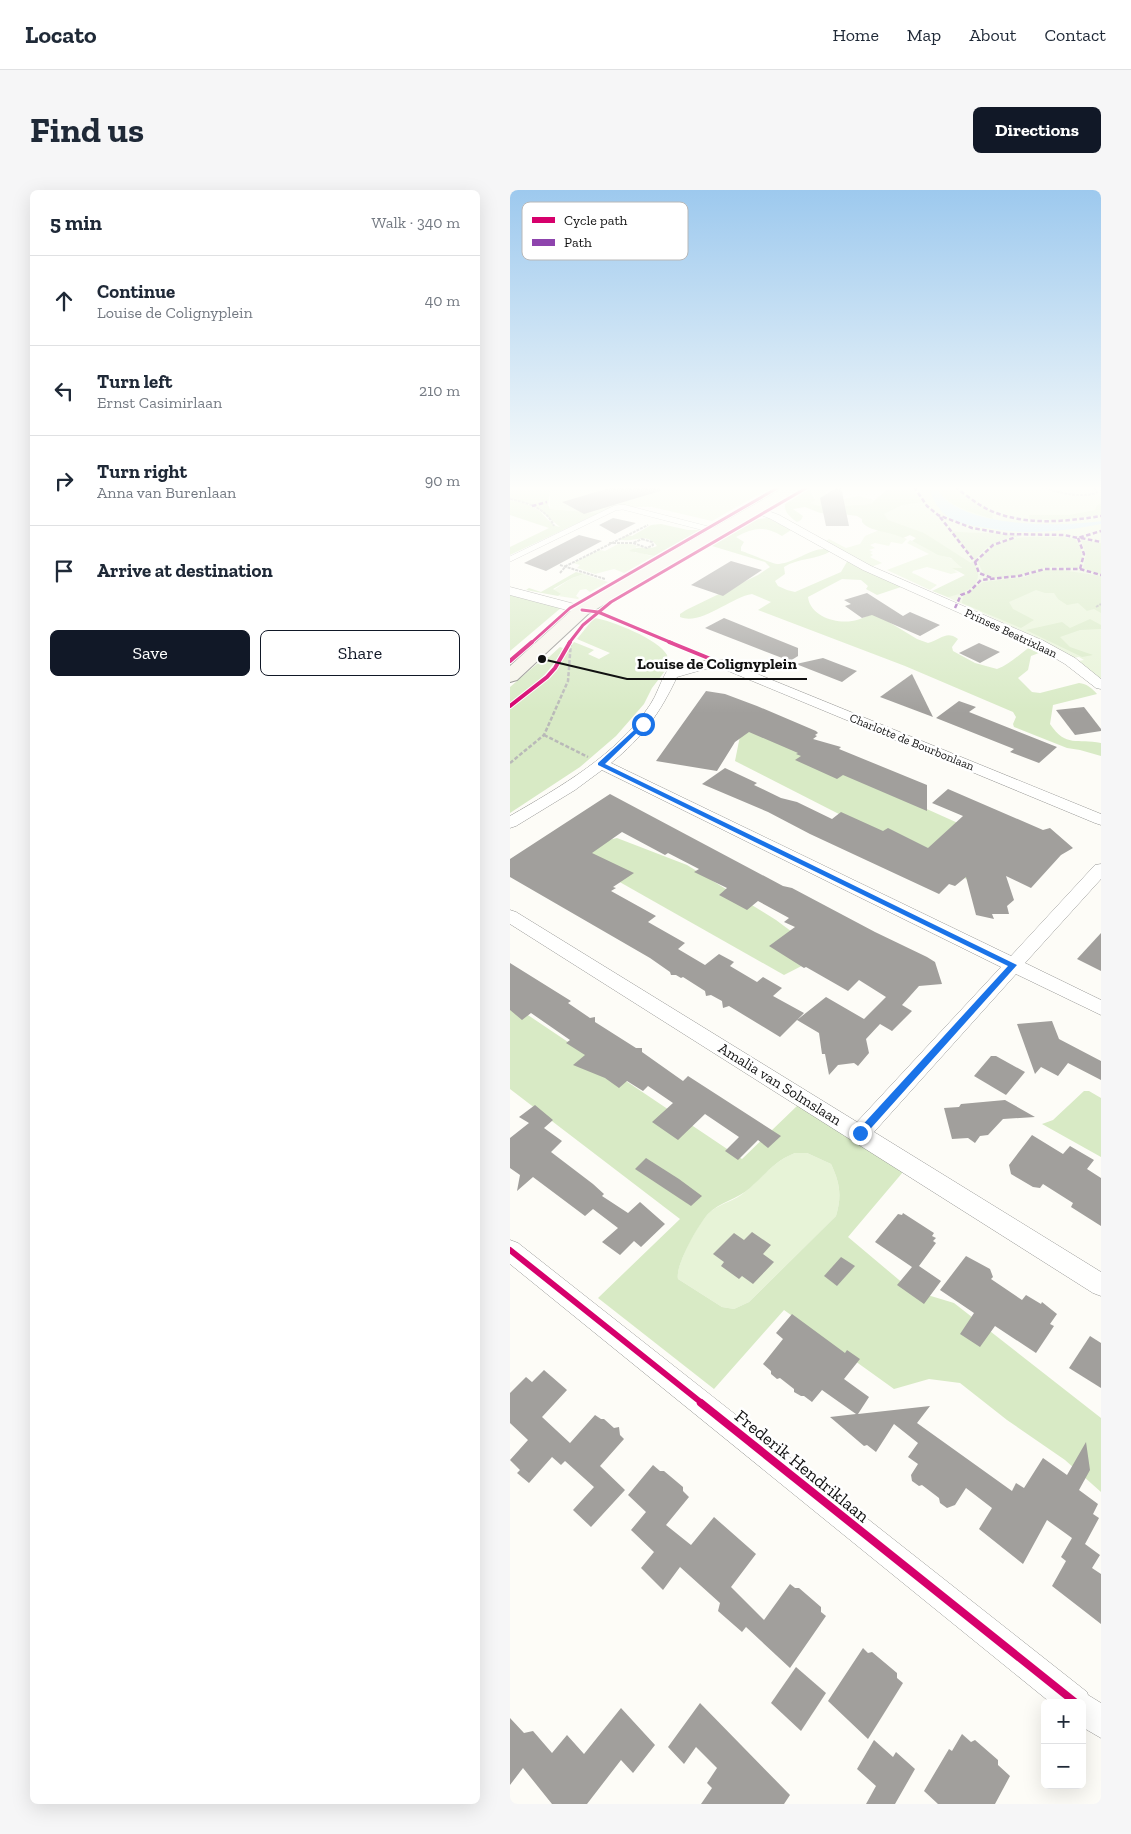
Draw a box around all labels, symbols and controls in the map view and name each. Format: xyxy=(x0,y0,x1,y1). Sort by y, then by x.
text: Locato xyxy=(25,20,97,49)
text: Home xyxy=(832,24,879,46)
text: Map xyxy=(907,24,941,46)
text: About xyxy=(969,24,1016,46)
text: Contact xyxy=(1044,24,1106,46)
button: Directions xyxy=(973,107,1101,153)
text: Find us xyxy=(30,109,144,151)
legend xyxy=(522,202,688,260)
text: 5 min xyxy=(50,210,102,235)
text: Cycle path xyxy=(564,212,628,229)
text: Walk · 340 m xyxy=(372,213,460,232)
text: Path xyxy=(564,234,592,251)
text: Continue xyxy=(97,280,175,303)
icon: ahead xyxy=(50,287,78,315)
text: 40 m xyxy=(425,291,460,310)
text: Louise de Colignyplein xyxy=(97,303,253,322)
text: Turn left xyxy=(97,370,172,393)
icon: left xyxy=(50,377,78,405)
text: 210 m xyxy=(419,381,460,400)
text: Ernst Casimirlaan xyxy=(97,393,222,412)
text: Turn right xyxy=(97,460,187,483)
icon: right xyxy=(50,467,78,495)
text: 90 m xyxy=(425,471,460,490)
text: Anna van Burenlaan xyxy=(97,483,236,502)
icon: arrive xyxy=(50,557,78,585)
text: Arrive at destination xyxy=(97,559,273,582)
street label: Prinses Beatrixlaan xyxy=(963,605,1060,661)
button: Save xyxy=(50,630,250,676)
button: Share xyxy=(260,630,460,676)
callout: Louise de Colignyplein xyxy=(627,648,807,679)
text: Louise de Colignyplein xyxy=(637,654,797,673)
street label: Charlotte de Bourbonlaan xyxy=(848,711,976,773)
route start xyxy=(632,713,655,736)
street label: Amalia van Solmslaan xyxy=(715,1039,845,1129)
route end xyxy=(849,1122,872,1145)
street label: Frederik Hendriklaan xyxy=(730,1405,874,1527)
map controls xyxy=(1041,1699,1086,1789)
button: + xyxy=(1041,1699,1086,1744)
button: − xyxy=(1041,1744,1086,1789)

